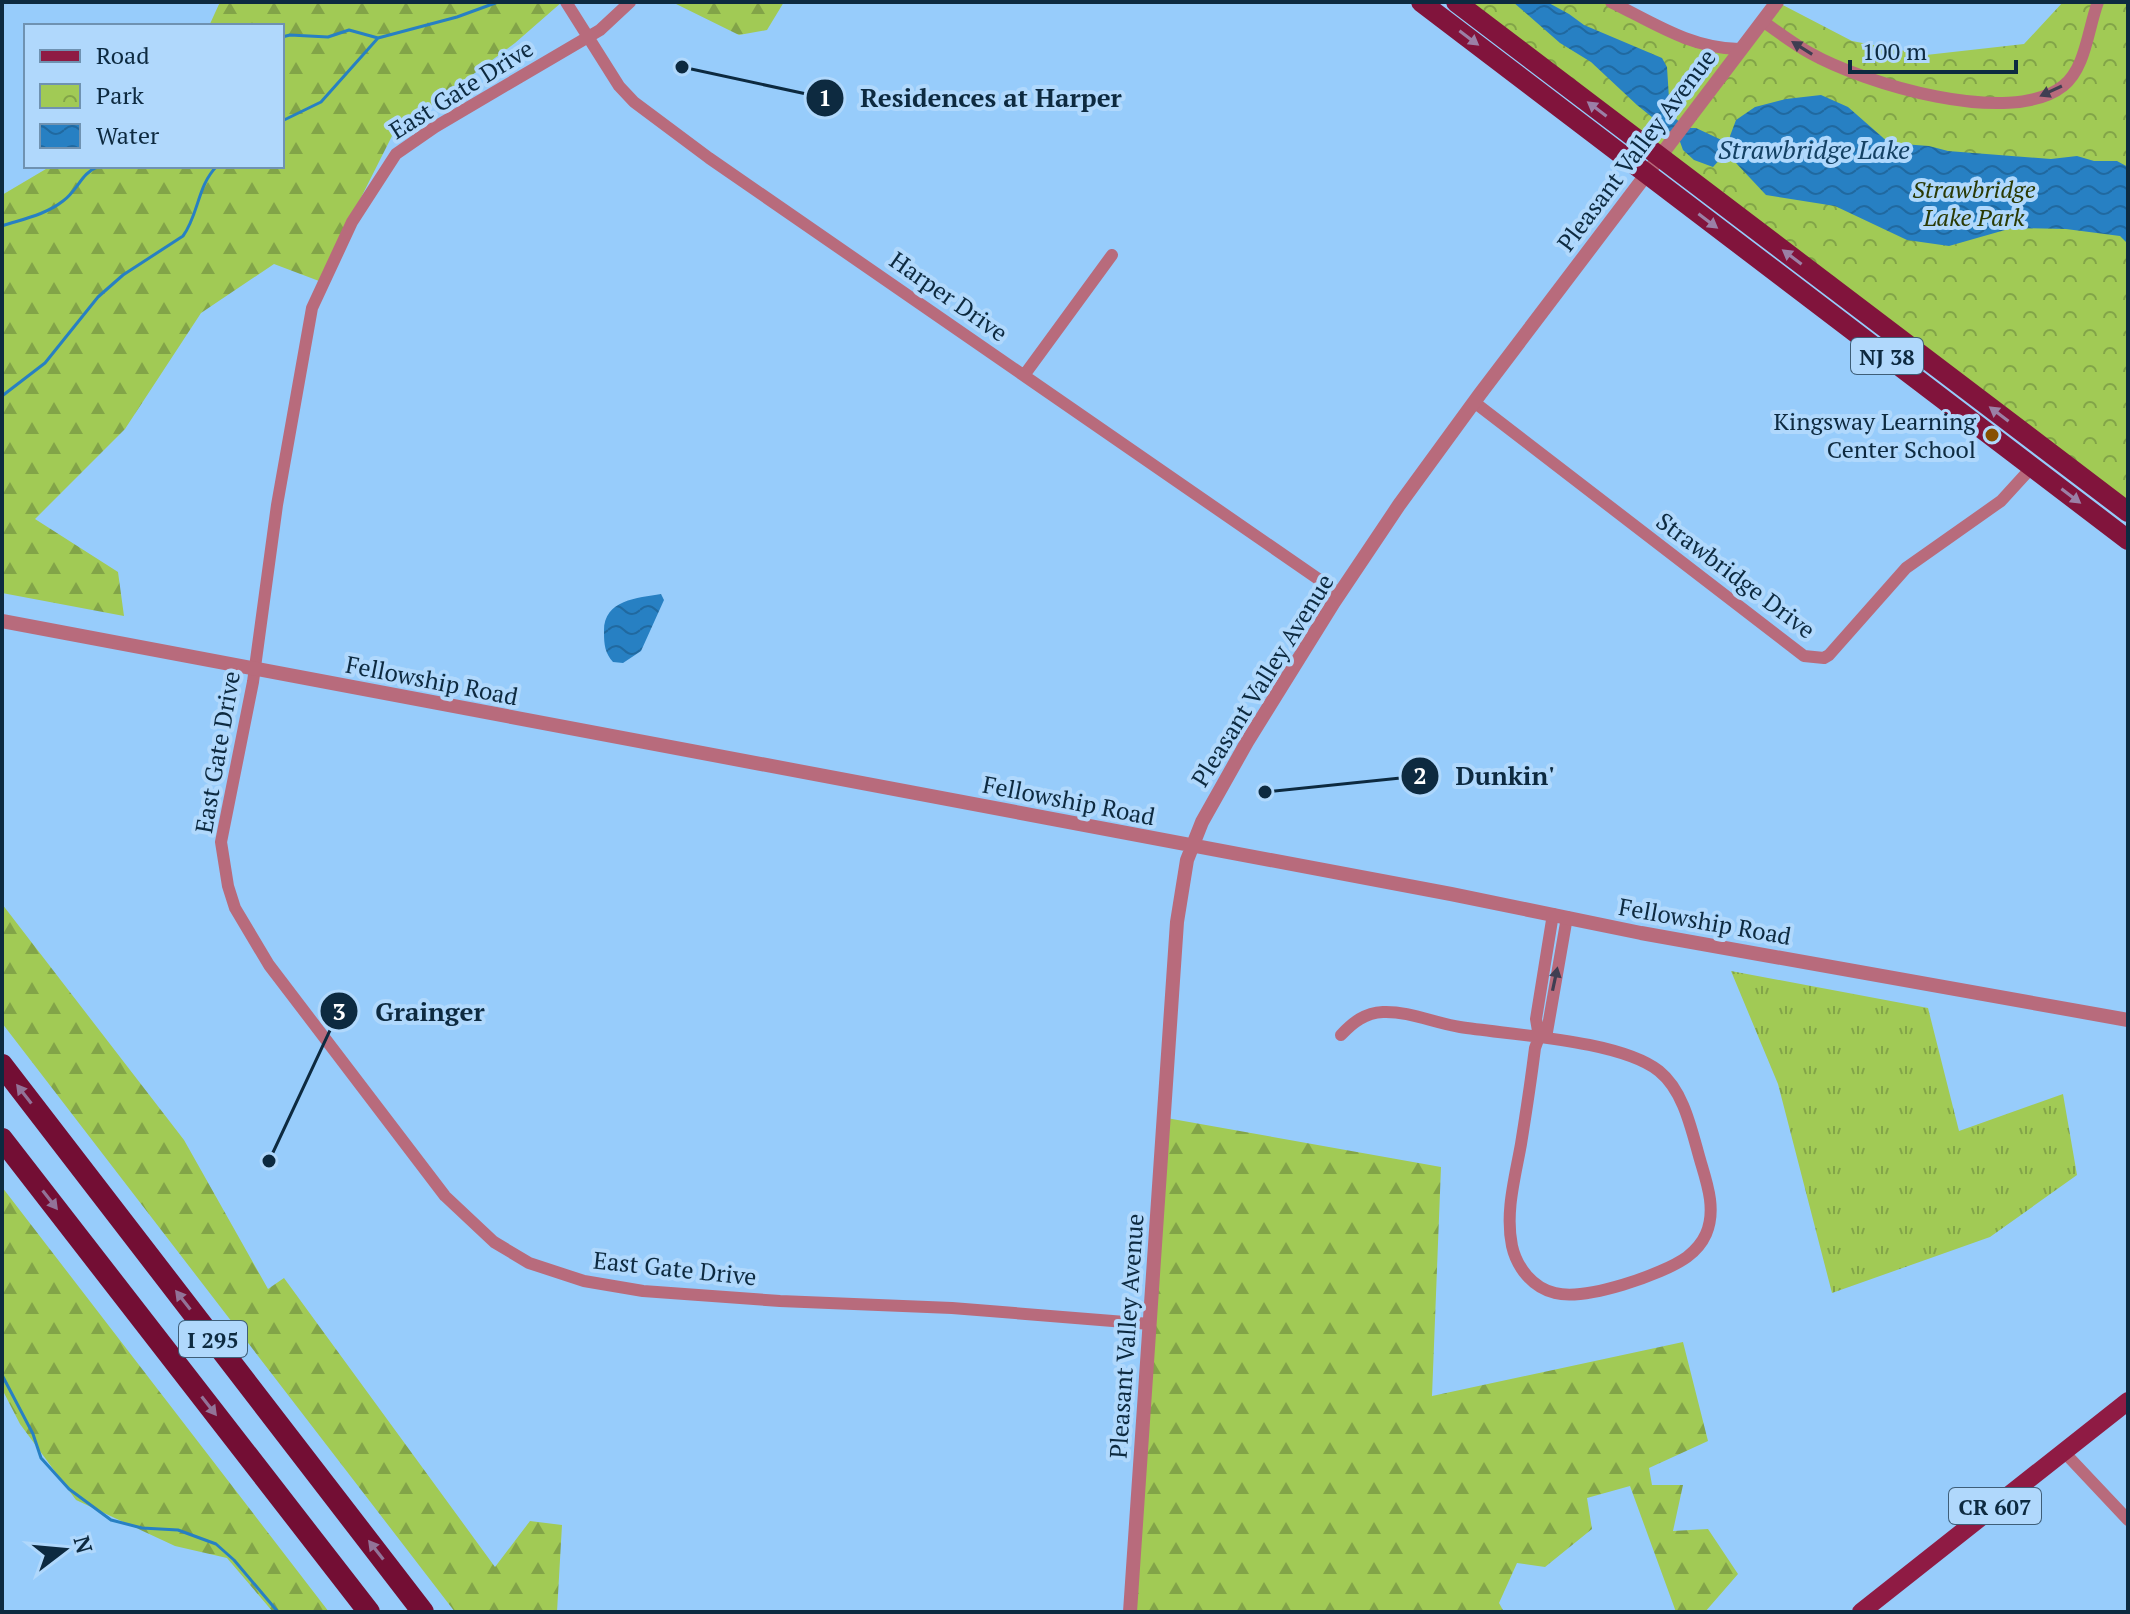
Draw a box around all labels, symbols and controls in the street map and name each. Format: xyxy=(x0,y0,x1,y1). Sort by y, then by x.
legend xyxy=(24,24,284,168)
scale bar xyxy=(1850,24,2016,74)
one-way arrow xyxy=(1458,30,1479,46)
street label: East Gate Drive xyxy=(383,32,539,146)
text: 100 m xyxy=(1862,35,1927,67)
text: Road xyxy=(96,39,150,71)
one-way arrow xyxy=(1792,40,1813,55)
street label: Pleasant Valley Avenue xyxy=(1549,42,1723,258)
callout: Residences at Harper xyxy=(805,73,1138,123)
text: Park xyxy=(96,79,145,111)
text: Residences at Harper xyxy=(860,80,1123,114)
text: 1 xyxy=(818,81,832,113)
one-way arrow xyxy=(2039,84,2062,98)
one-way arrow xyxy=(1587,101,1607,117)
text: Water xyxy=(96,119,160,151)
water label: Strawbridge Lake xyxy=(1718,132,1910,166)
park label: Strawbridge Lake Park xyxy=(1912,173,2036,233)
one-way arrow xyxy=(1698,212,1718,228)
street label: Harper Drive xyxy=(884,244,1014,348)
one-way arrow xyxy=(1781,250,1802,266)
road number: NJ 38 xyxy=(1851,338,1923,374)
place label: Kingsway Learning Center School xyxy=(1774,405,1976,465)
one-way arrow xyxy=(1989,407,2009,423)
marker: Kingsway Learning Center School xyxy=(1983,426,2001,444)
one-way arrow xyxy=(2061,488,2082,504)
street label: Strawbridge Drive xyxy=(1650,505,1822,645)
street label: Pleasant Valley Avenue xyxy=(1183,568,1341,792)
street label: Fellowship Road xyxy=(343,648,521,712)
street label: East Gate Drive xyxy=(187,669,247,835)
callout: Dunkin' xyxy=(1400,751,1571,801)
text: Dunkin' xyxy=(1456,758,1554,792)
text: 2 xyxy=(1413,759,1427,791)
street label: Fellowship Road xyxy=(980,768,1158,832)
street label: Fellowship Road xyxy=(1616,890,1794,952)
one-way arrow xyxy=(1549,966,1562,991)
callout: Grainger xyxy=(319,986,500,1036)
text: Grainger xyxy=(375,994,485,1028)
text: 3 xyxy=(332,995,346,1027)
one-way arrow xyxy=(17,1084,33,1104)
one-way arrow xyxy=(41,1190,57,1210)
street label: Pleasant Valley Avenue xyxy=(1101,1213,1151,1459)
street label: East Gate Drive xyxy=(592,1244,758,1292)
one-way arrow xyxy=(175,1290,192,1310)
road number: I 295 xyxy=(179,1321,247,1357)
one-way arrow xyxy=(200,1396,216,1416)
road number: CR 607 xyxy=(1949,1488,2041,1524)
north arrow xyxy=(24,1510,104,1590)
text: N xyxy=(67,1532,100,1557)
one-way arrow xyxy=(368,1540,384,1560)

